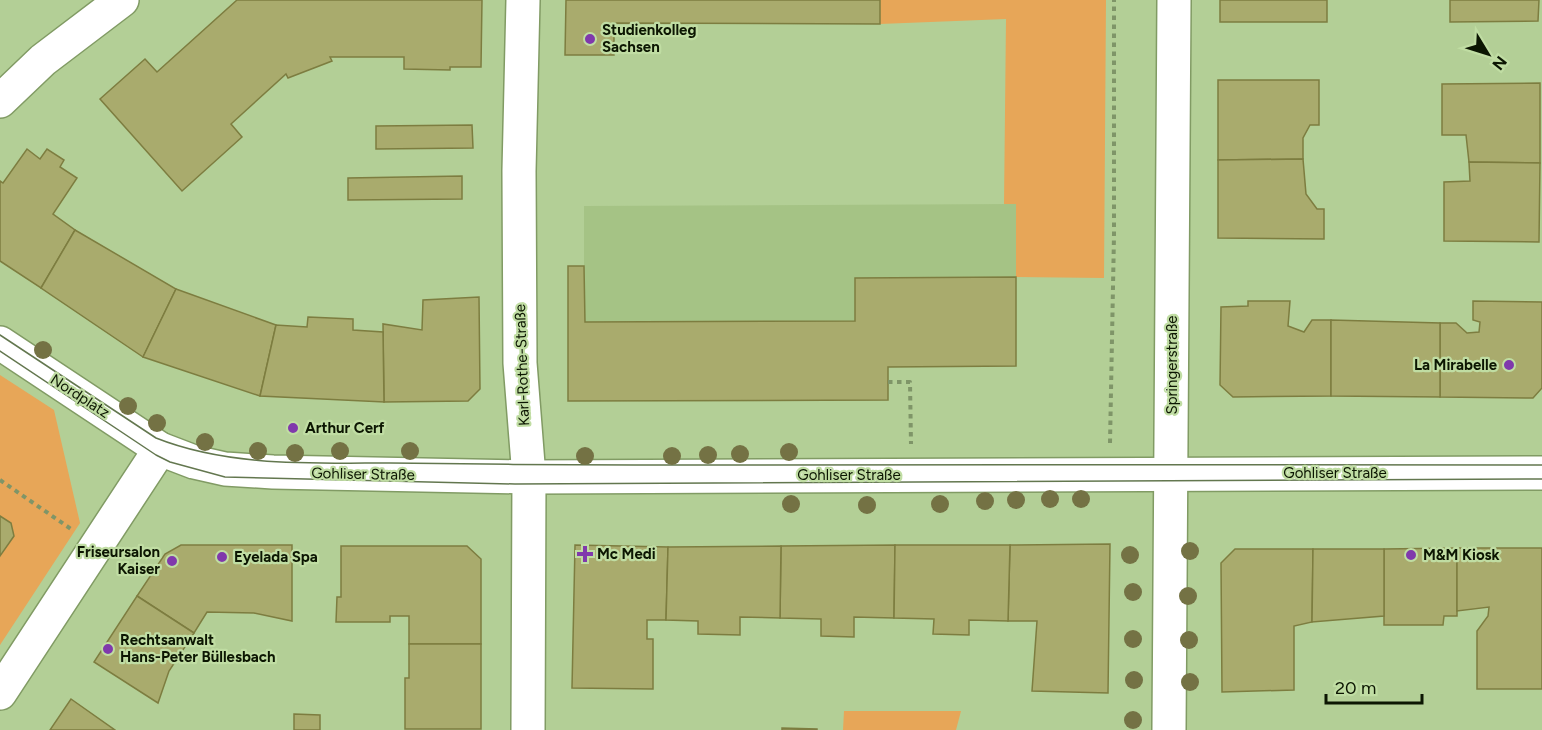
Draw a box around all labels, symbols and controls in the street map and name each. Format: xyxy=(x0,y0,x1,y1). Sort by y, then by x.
place label: Studienkolleg Sachsen xyxy=(602,21,696,56)
north arrow xyxy=(1458,24,1518,84)
marker: Studienkolleg Sachsen xyxy=(583,32,597,46)
text: N xyxy=(1488,52,1511,74)
street label: Karl-Rothe-Straße xyxy=(511,304,533,426)
street label: Springerstraße xyxy=(1163,315,1181,415)
place label: La Mirabelle xyxy=(1414,356,1498,374)
marker: La Mirabelle xyxy=(1502,358,1516,372)
street label: Nordplatz xyxy=(47,370,113,422)
place label: Arthur Cerf xyxy=(305,419,385,437)
marker: Arthur Cerf xyxy=(286,421,300,435)
street label: Gohliser Straße xyxy=(311,464,415,484)
street label: Gohliser Straße xyxy=(1283,464,1387,482)
street label: Gohliser Straße xyxy=(797,466,901,484)
place label: Friseursalon Kaiser xyxy=(77,543,160,578)
place label: Mc Medi xyxy=(597,545,656,563)
place label: M&M Kiosk xyxy=(1423,546,1500,564)
marker: Mc Medi xyxy=(578,547,592,561)
place label: Eyelada Spa xyxy=(234,548,318,566)
marker: M&M Kiosk xyxy=(1404,548,1418,562)
marker: Eyelada Spa xyxy=(215,550,229,564)
marker: Friseursalon Kaiser xyxy=(165,554,179,568)
place label: Rechtsanwalt Hans-Peter Büllesbach xyxy=(120,631,276,666)
marker: Rechtsanwalt Hans-Peter Büllesbach xyxy=(101,642,115,656)
scale bar xyxy=(1326,667,1422,705)
text: 20 m xyxy=(1335,677,1376,699)

